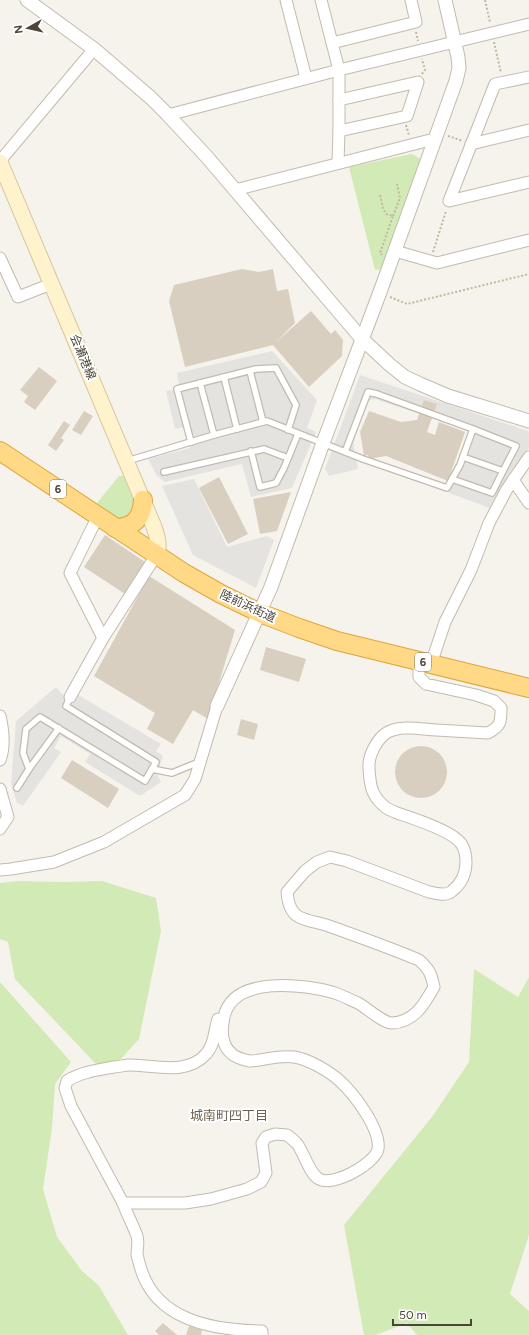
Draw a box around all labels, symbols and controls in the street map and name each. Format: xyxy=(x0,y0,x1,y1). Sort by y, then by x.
north arrow xyxy=(8,8,48,48)
text: N xyxy=(12,24,26,34)
street label: 会瀬港線 xyxy=(67,332,99,382)
road number: 6 xyxy=(50,480,66,498)
street label: 陸前浜街道 xyxy=(218,587,278,625)
road number: 6 xyxy=(415,653,431,671)
district label: 城南町四丁目 xyxy=(190,1108,268,1123)
scale bar xyxy=(393,1301,471,1327)
text: 50 m xyxy=(399,1308,427,1322)

